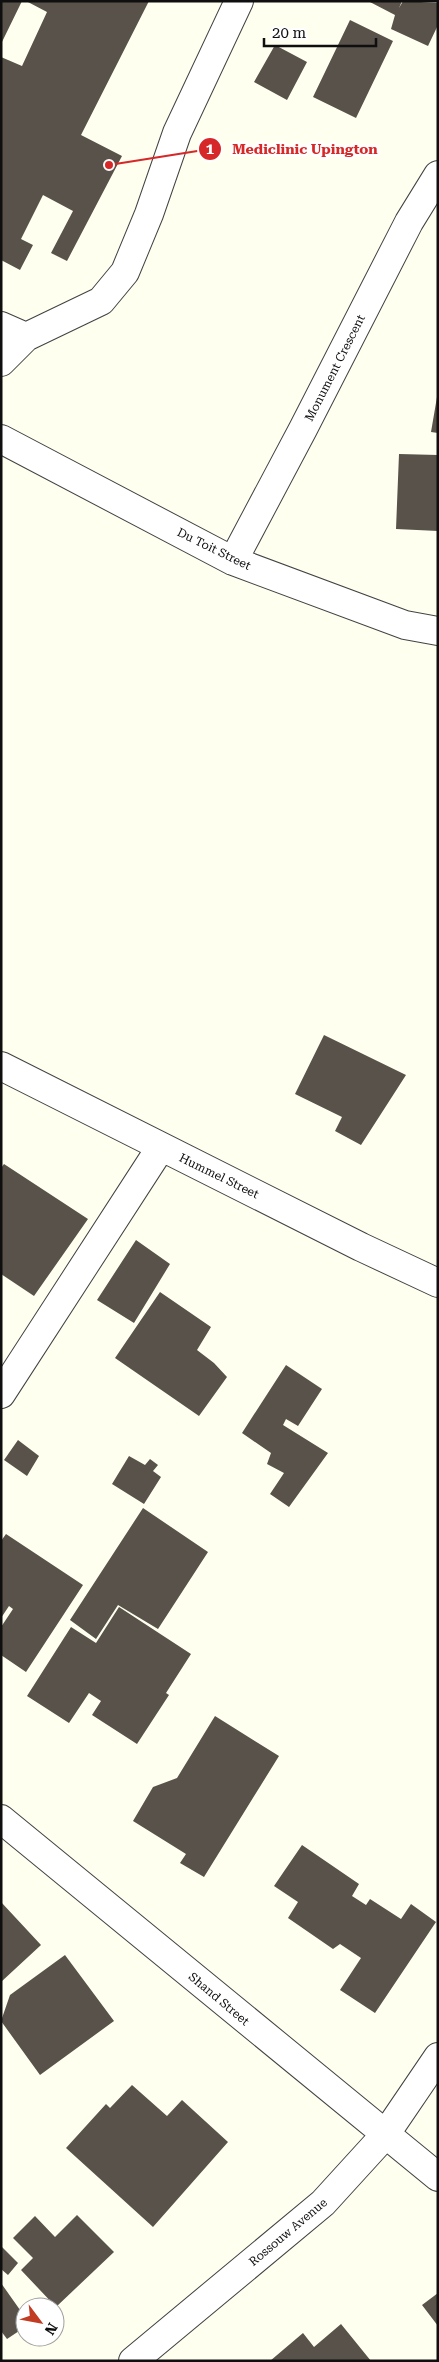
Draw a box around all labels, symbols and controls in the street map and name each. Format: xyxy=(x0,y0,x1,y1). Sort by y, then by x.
scale bar xyxy=(264,15,376,47)
text: 20 m xyxy=(272,24,307,42)
callout: Mediclinic Upington xyxy=(197,134,388,163)
text: 1 xyxy=(206,140,215,158)
text: Mediclinic Upington xyxy=(232,141,378,157)
street label: Monument Crescent xyxy=(302,312,368,424)
street label: Du Toit Street xyxy=(175,525,254,573)
street label: Hummel Street xyxy=(177,1151,262,1202)
street label: Shand Street xyxy=(186,1970,252,2029)
street label: Rossouw Avenue xyxy=(246,2195,330,2269)
north arrow xyxy=(15,2297,65,2347)
text: N xyxy=(41,2320,61,2338)

